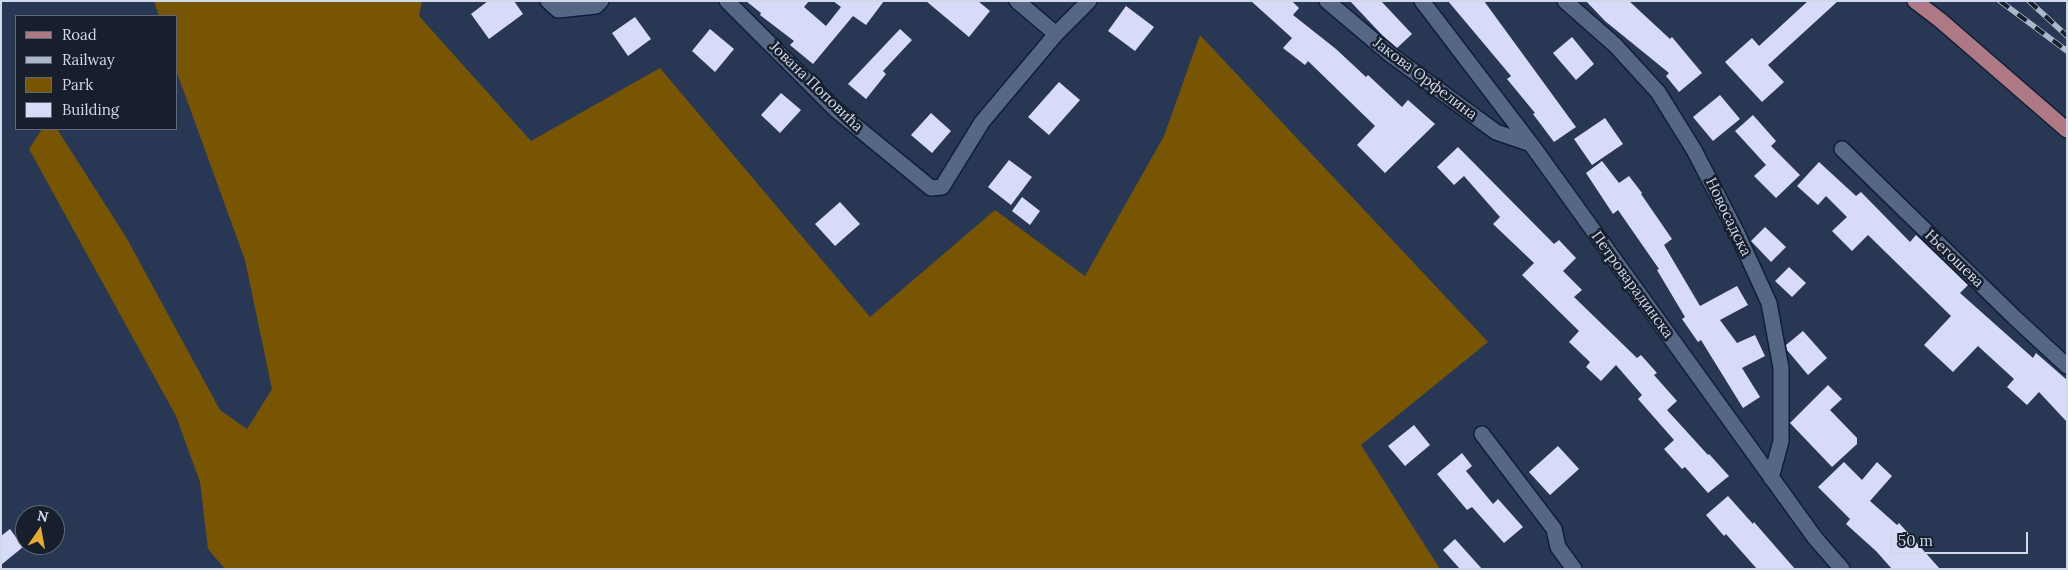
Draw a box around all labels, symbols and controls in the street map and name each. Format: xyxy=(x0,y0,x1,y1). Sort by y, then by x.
legend xyxy=(15,15,178,130)
text: Road xyxy=(62,25,97,44)
street label: Јакова Орфелина xyxy=(1370,34,1480,124)
street label: Јована Поповића xyxy=(766,38,866,136)
text: Railway xyxy=(62,50,115,69)
text: Park xyxy=(62,75,93,94)
text: Building xyxy=(62,100,119,119)
street label: Новосадска xyxy=(1701,175,1755,259)
street label: Његошева xyxy=(1921,227,1987,291)
street label: Петроварадинска xyxy=(1587,228,1677,342)
north arrow xyxy=(15,505,65,555)
text: N xyxy=(36,506,50,526)
scale bar xyxy=(1893,522,2030,554)
text: 50 m xyxy=(1898,531,1933,550)

